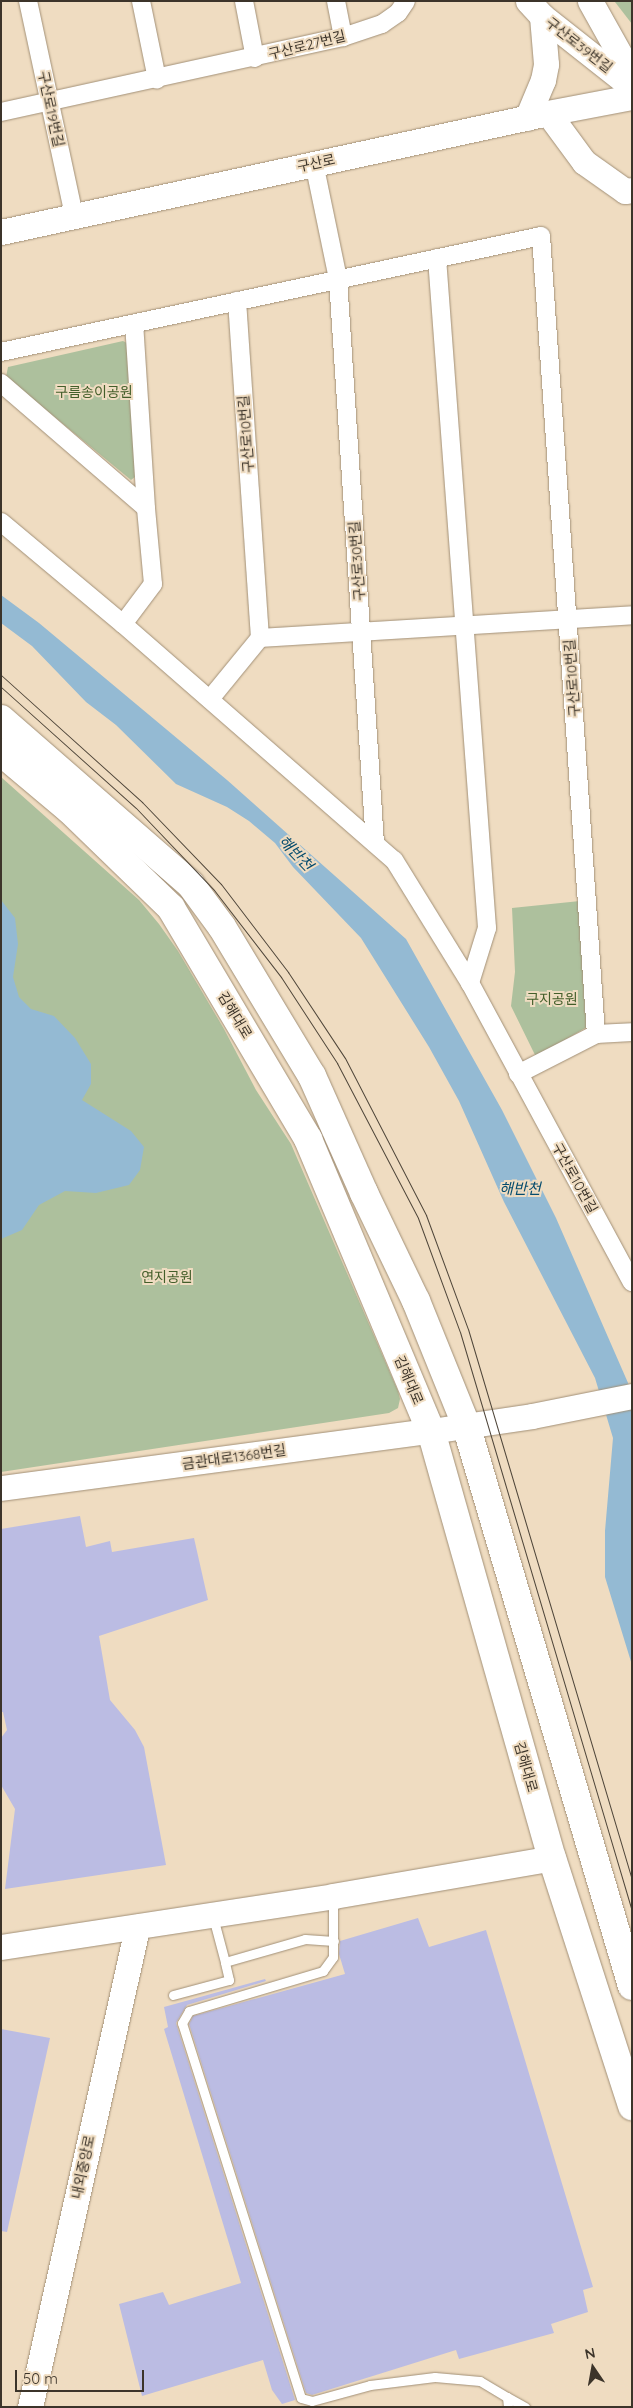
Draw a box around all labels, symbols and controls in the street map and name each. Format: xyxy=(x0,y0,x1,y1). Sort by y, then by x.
street label: 구산로39번길 xyxy=(542,14,616,76)
street label: 구산로27번길 xyxy=(267,27,347,63)
street label: 구산로19번길 xyxy=(35,69,67,149)
street label: 구산로 xyxy=(295,151,337,175)
park label: 구름송이공원 xyxy=(55,384,133,400)
street label: 구산로10번길 xyxy=(235,395,257,473)
street label: 구산로30번길 xyxy=(346,520,368,602)
street label: 구산로10번길 xyxy=(561,639,583,717)
water label: 해반천 xyxy=(275,832,317,874)
street label: 김해대로 xyxy=(215,989,255,1041)
park label: 구지공원 xyxy=(526,991,578,1007)
street label: 구산로10번길 xyxy=(549,1140,601,1216)
water label: 해반천 xyxy=(499,1180,541,1198)
park label: 연지공원 xyxy=(141,1269,193,1285)
street label: 김해대로 xyxy=(391,1353,427,1407)
street label: 금관대로1368번길 xyxy=(181,1441,287,1473)
street label: 김해대로 xyxy=(511,1740,541,1794)
street label: 내외중앙로 xyxy=(68,2134,98,2200)
north arrow xyxy=(568,2343,618,2393)
text: N xyxy=(583,2343,597,2363)
scale bar xyxy=(18,2360,146,2392)
text: 50 m xyxy=(23,2369,58,2388)

